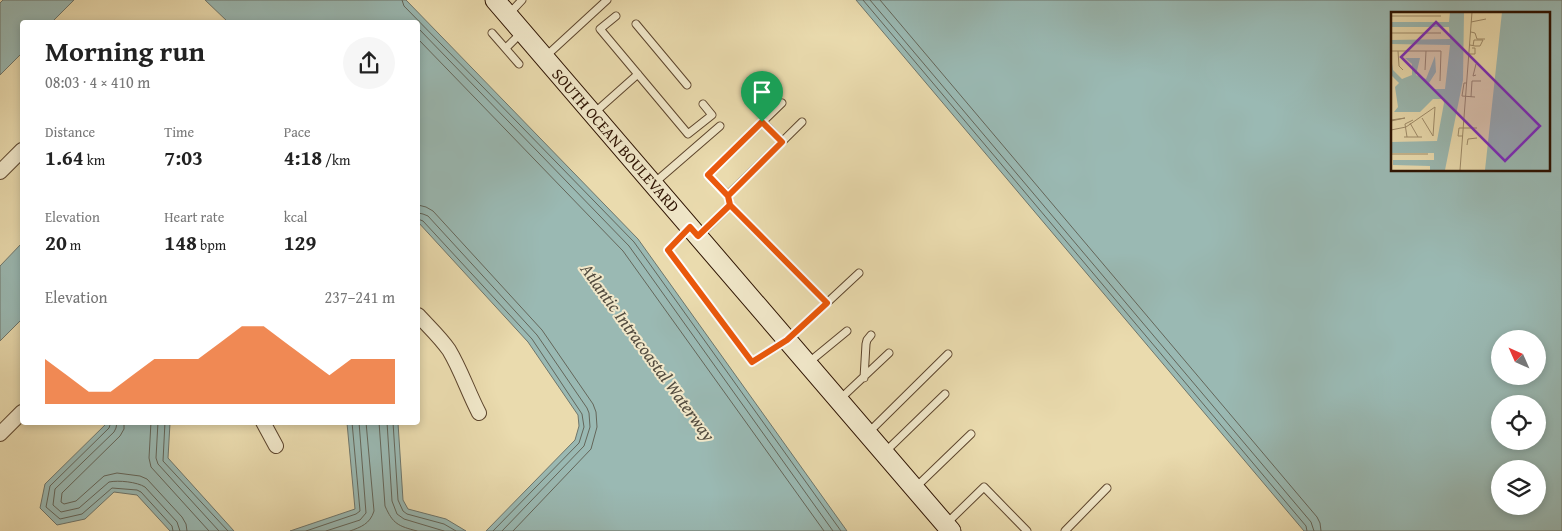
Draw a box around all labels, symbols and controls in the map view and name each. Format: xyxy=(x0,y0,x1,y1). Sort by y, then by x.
inset map xyxy=(1391,12,1550,171)
text: Morning run xyxy=(45,30,205,71)
button: share xyxy=(343,37,395,89)
street label: SOUTH OCEAN BOULEVARD xyxy=(547,63,686,218)
text: 08:03 · 4 × 410 m xyxy=(45,70,150,94)
pin xyxy=(741,71,783,122)
icon: arrive xyxy=(748,78,776,106)
text: Distance xyxy=(45,122,95,142)
text: Time xyxy=(164,122,194,142)
text: Pace xyxy=(284,122,311,142)
text: 1.64 xyxy=(45,142,84,173)
text: 7:03 xyxy=(164,142,203,173)
text: 4:18 xyxy=(284,142,322,173)
text: km xyxy=(84,150,105,170)
text: /km xyxy=(322,150,350,170)
text: Elevation xyxy=(45,207,100,227)
text: Heart rate xyxy=(164,207,224,227)
text: kcal xyxy=(284,207,308,227)
text: 20 xyxy=(45,227,67,258)
text: 148 xyxy=(164,227,197,258)
text: 129 xyxy=(284,227,316,258)
text: m xyxy=(67,235,81,255)
text: bpm xyxy=(197,235,226,255)
water label: Atlantic Intracoastal Waterway xyxy=(573,256,722,447)
text: Elevation xyxy=(45,285,108,309)
text: 237–241 m xyxy=(325,285,395,309)
north arrow xyxy=(1491,330,1546,385)
map controls xyxy=(1491,330,1546,515)
button: locate xyxy=(1491,395,1546,450)
button: layers xyxy=(1491,460,1546,515)

